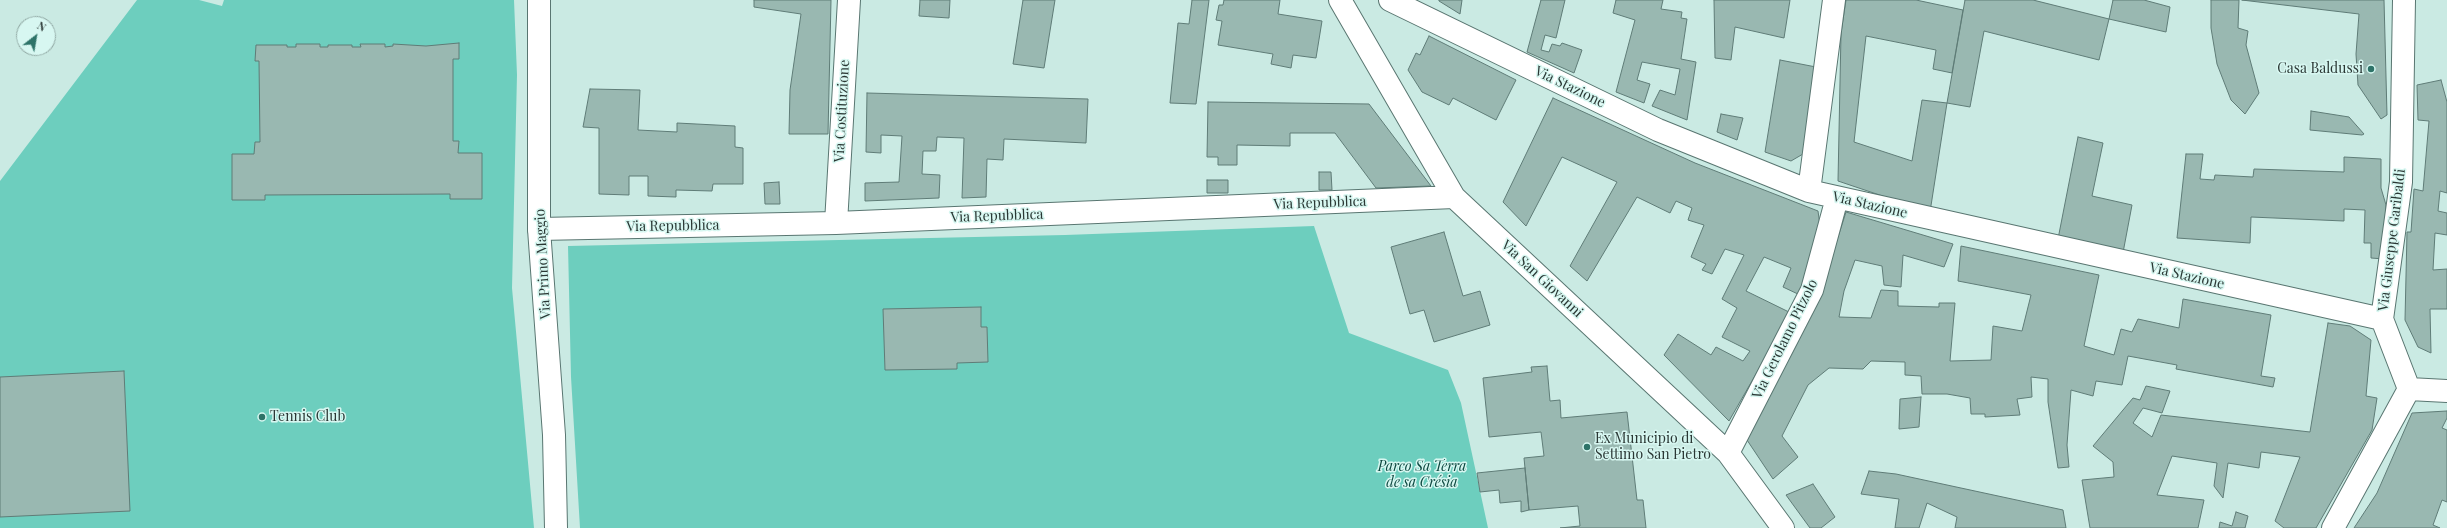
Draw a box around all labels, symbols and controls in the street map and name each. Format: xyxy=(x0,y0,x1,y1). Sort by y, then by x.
north arrow xyxy=(16,16,56,56)
text: N xyxy=(35,18,49,35)
street label: Via Costituzione xyxy=(831,59,853,163)
place label: Casa Baldussi xyxy=(2277,61,2363,77)
street label: Via Stazione xyxy=(1532,63,1608,111)
marker: Casa Baldussi xyxy=(2366,64,2376,74)
street label: Via Giuseppe Garibaldi xyxy=(2375,168,2409,312)
street label: Via Stazione xyxy=(1831,188,1909,222)
street label: Via Repubblica xyxy=(1273,193,1367,213)
street label: Via Repubblica xyxy=(950,206,1044,226)
street label: Via Primo Maggio xyxy=(532,208,554,320)
street label: Via Repubblica xyxy=(626,217,720,235)
street label: Via San Giovanni xyxy=(1498,237,1586,321)
street label: Via Stazione xyxy=(2148,259,2226,293)
street label: Via Gerolamo Pitzolo xyxy=(1749,276,1821,402)
place label: Tennis Club xyxy=(270,409,345,425)
marker: Tennis Club xyxy=(257,412,267,422)
place label: Ex Municipio di Settimo San Pietro xyxy=(1595,431,1711,464)
marker: Ex Municipio di Settimo San Pietro xyxy=(1582,442,1592,452)
park label: Parco Sa Terra de sa Crésia xyxy=(1378,459,1466,492)

